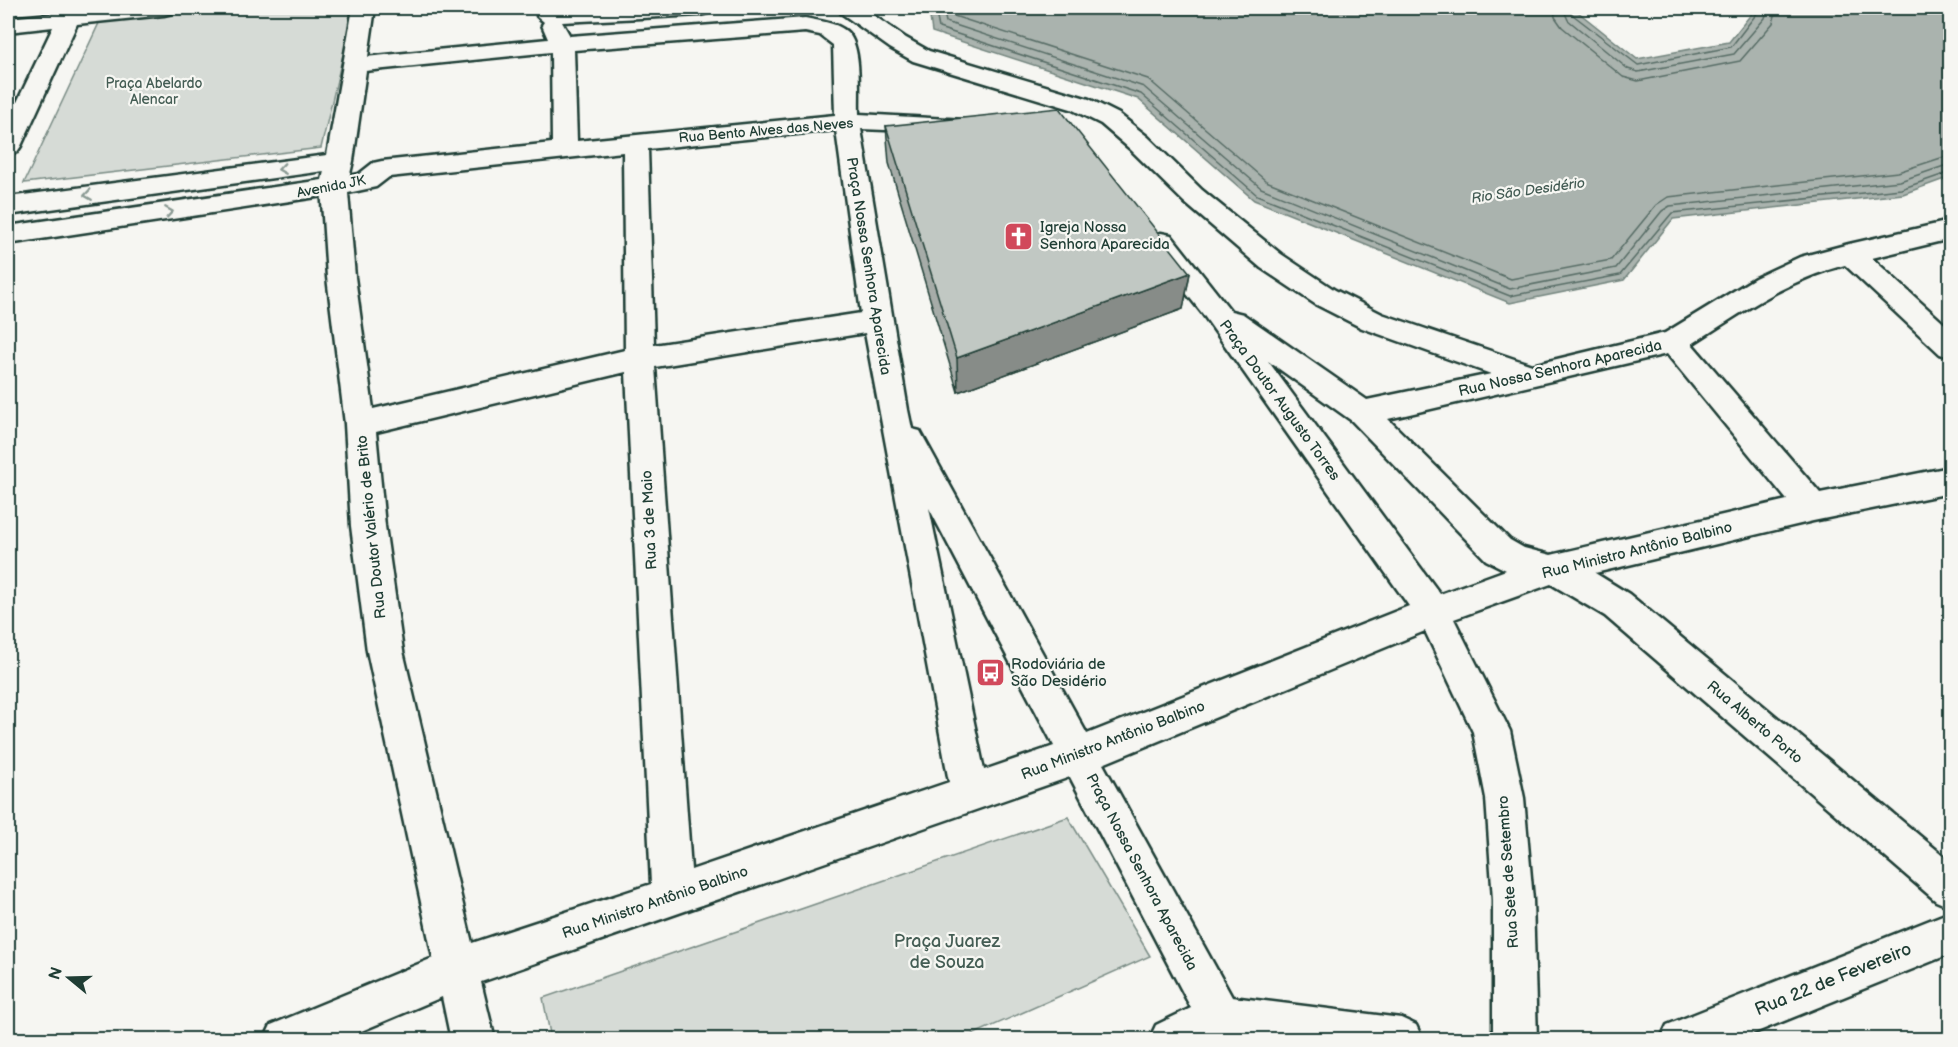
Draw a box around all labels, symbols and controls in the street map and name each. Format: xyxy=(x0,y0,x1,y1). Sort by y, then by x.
park label: Praça Abelardo Alencar xyxy=(105,75,203,108)
street label: Rua Bento Alves das Neves xyxy=(678,114,854,147)
street label: Praça Nossa Senhora Aparecida xyxy=(842,156,895,376)
one-way arrow xyxy=(277,163,286,175)
street label: Avenida JK xyxy=(295,171,368,201)
water label: Rio São Desidério xyxy=(1470,174,1586,207)
one-way arrow xyxy=(84,188,93,201)
one-way arrow xyxy=(165,206,174,218)
place label: Igreja Nossa Senhora Aparecida xyxy=(1040,218,1170,254)
church icon: Igreja Nossa Senhora Aparecida xyxy=(1003,220,1035,252)
street label: Praça Doutor Augusto Torres xyxy=(1215,316,1345,485)
street label: Rua Nossa Senhora Aparecida xyxy=(1456,336,1664,401)
street label: Rua Doutor Valério de Brito xyxy=(352,434,391,620)
street label: Rua 3 de Maio xyxy=(637,470,662,570)
street label: Rua Ministro Antônio Balbino xyxy=(1540,518,1734,583)
place label: Rodoviária de São Desidério xyxy=(1011,655,1107,691)
bus stop icon: Rodoviária de São Desidério xyxy=(974,657,1006,689)
street label: Rua Alberto Porto xyxy=(1703,677,1806,768)
street label: Rua Ministro Antônio Balbino xyxy=(1019,697,1208,784)
street label: Praça Nossa Senhora Aparecida xyxy=(1081,771,1202,974)
street label: Rua Sete de Setembro xyxy=(1494,795,1523,949)
street label: Rua Ministro Antônio Balbino xyxy=(560,862,751,943)
park label: Praça Juarez de Souza xyxy=(894,931,1001,973)
street label: Rua 22 de Fevereiro xyxy=(1752,938,1915,1020)
north arrow xyxy=(39,948,99,1008)
text: N xyxy=(45,965,67,982)

